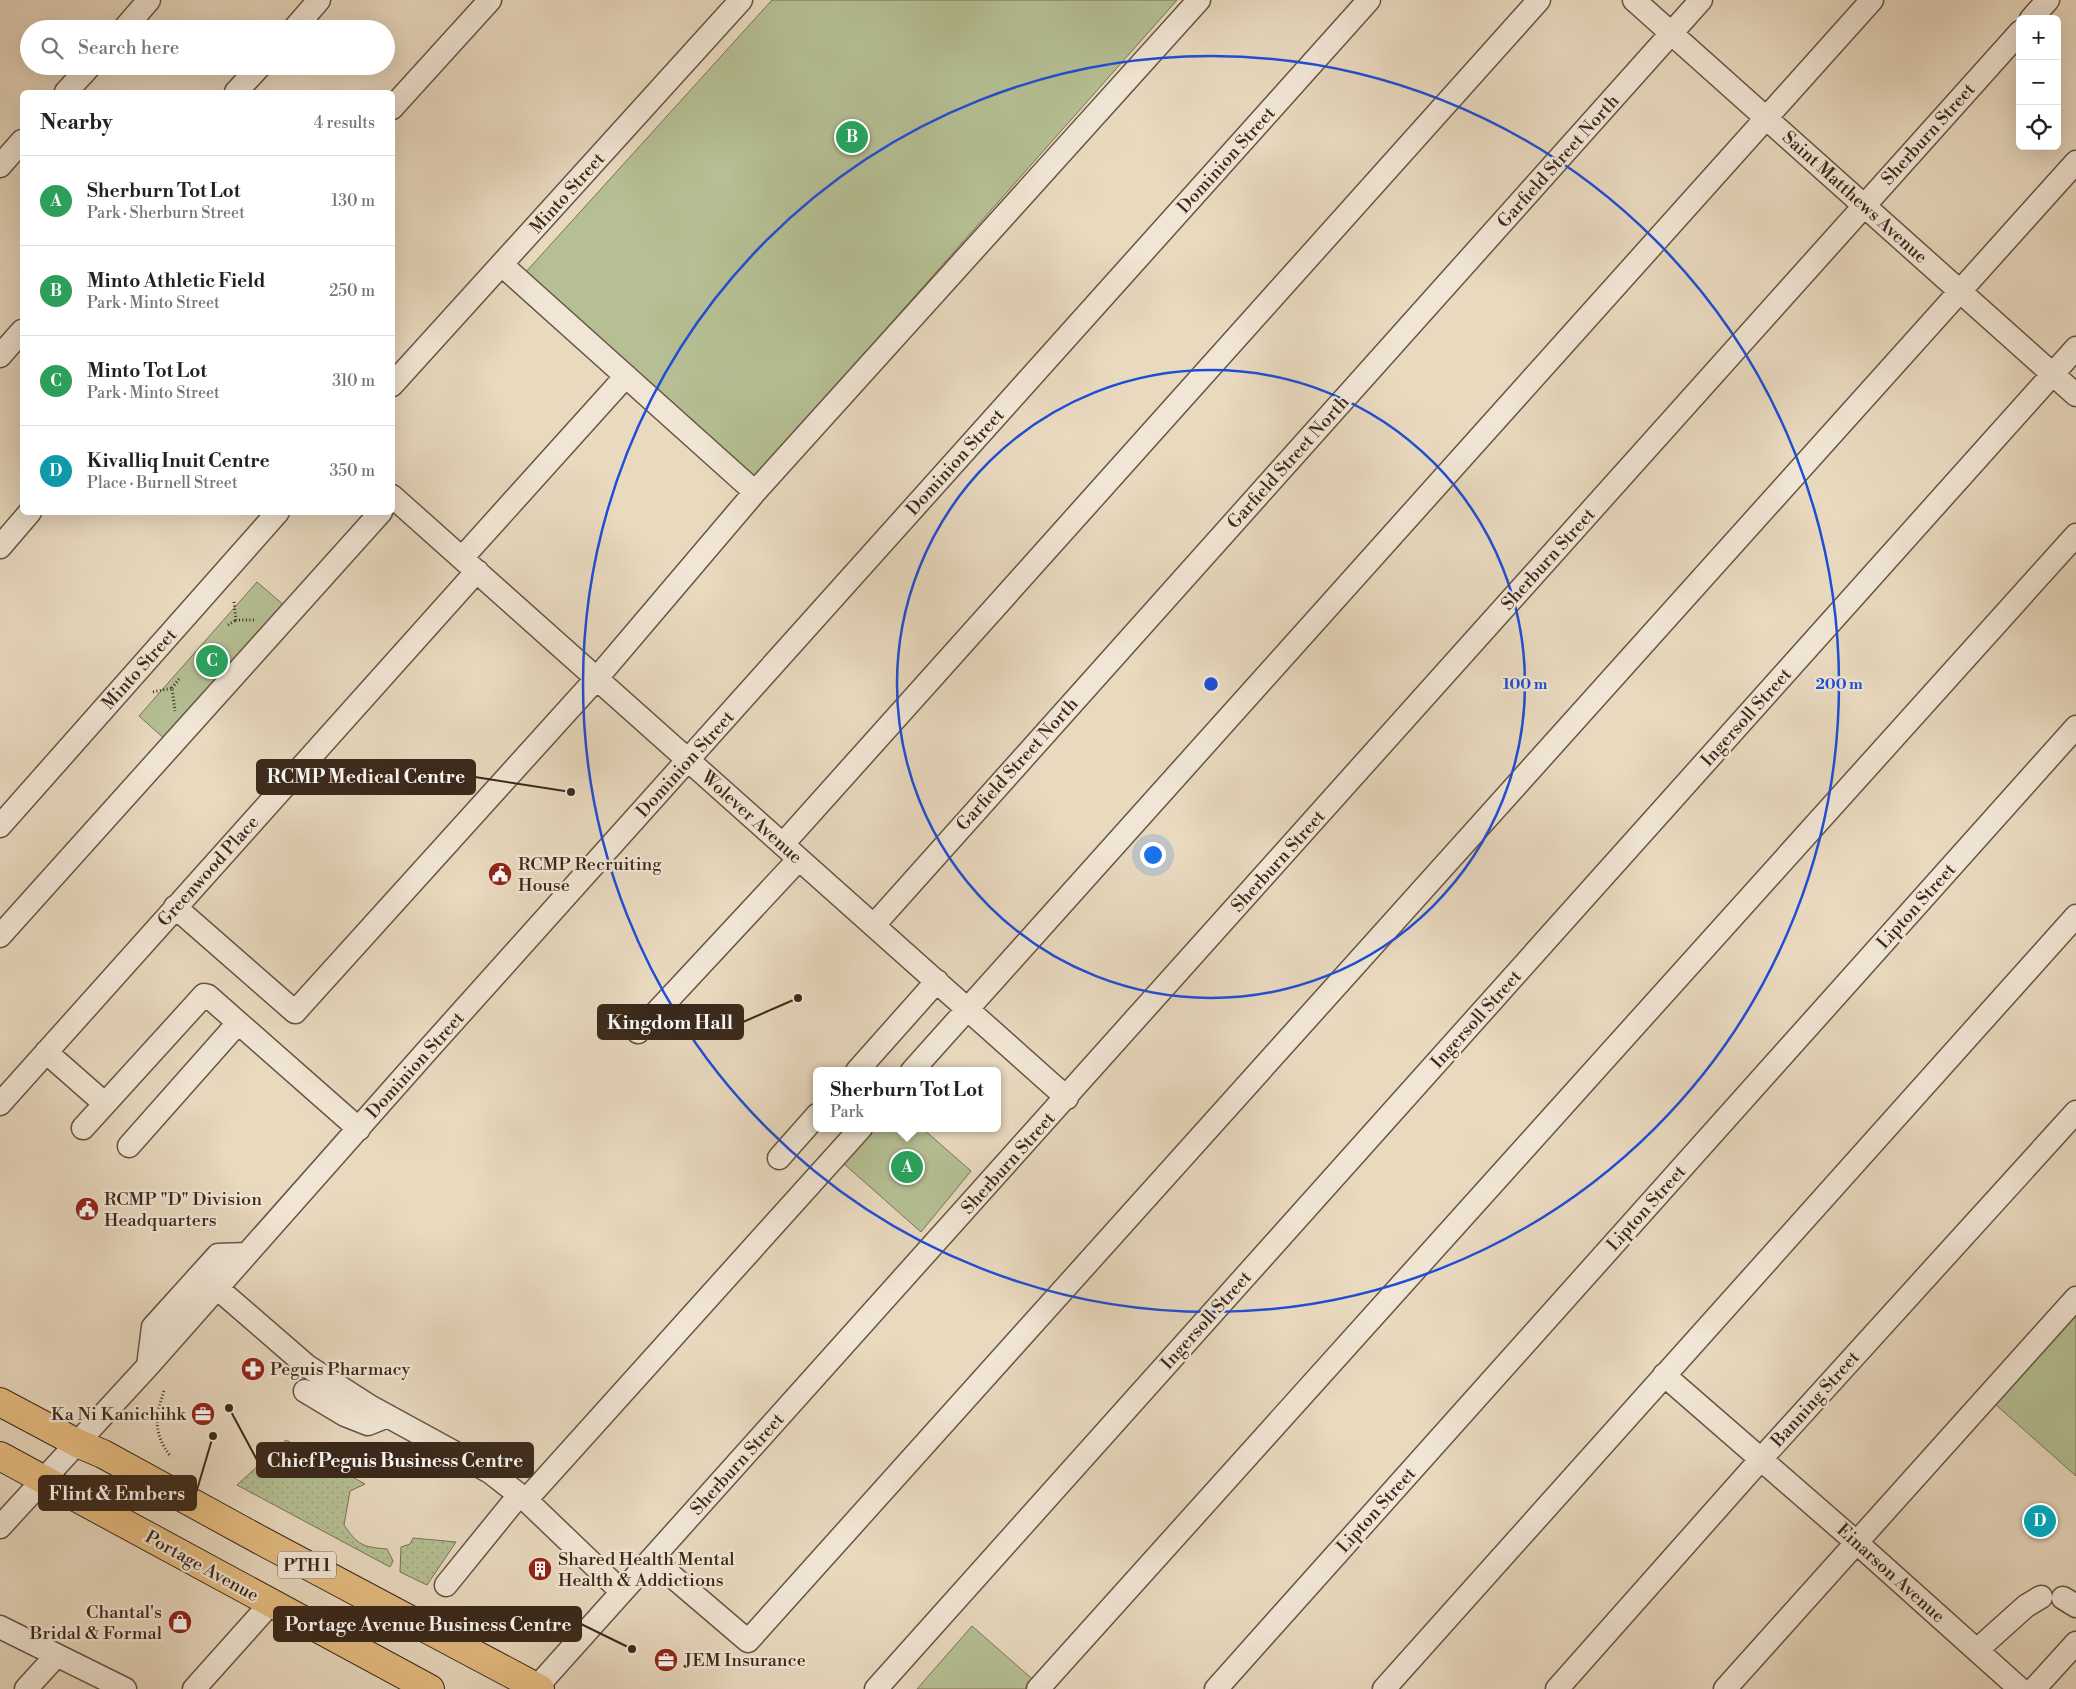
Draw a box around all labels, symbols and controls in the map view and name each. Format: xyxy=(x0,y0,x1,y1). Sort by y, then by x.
map controls xyxy=(2016,15,2061,150)
button: + xyxy=(2016,15,2061,60)
search box xyxy=(20,20,395,75)
icon: search xyxy=(38,34,66,62)
text: Search here xyxy=(78,36,179,60)
button: − xyxy=(2016,60,2061,105)
street label: Sherburn Street xyxy=(1876,78,1981,190)
street label: Garfield Street North xyxy=(1492,90,1624,233)
street label: Dominion Street xyxy=(1172,102,1281,219)
button: locate xyxy=(2016,105,2061,150)
text: Nearby xyxy=(40,110,113,136)
text: 4 results xyxy=(314,113,375,133)
pin: B xyxy=(836,118,868,156)
street label: Saint Matthews Avenue xyxy=(1777,126,1932,269)
street label: Minto Street xyxy=(525,147,610,239)
text: Sherburn Tot Lot xyxy=(87,179,240,203)
text: A xyxy=(50,191,62,211)
text: 130 m xyxy=(331,191,375,211)
text: Park · Sherburn Street xyxy=(87,203,245,223)
text: Minto Athletic Field xyxy=(87,269,266,293)
text: B xyxy=(50,281,62,301)
text: 250 m xyxy=(329,281,375,301)
text: Park · Minto Street xyxy=(87,293,220,313)
text: Minto Tot Lot xyxy=(87,359,207,383)
text: C xyxy=(50,371,62,391)
text: 310 m xyxy=(332,371,375,391)
text: Park · Minto Street xyxy=(87,383,220,403)
street label: Garfield Street North xyxy=(1222,391,1354,534)
street label: Dominion Street xyxy=(901,404,1010,521)
text: Kivalliq Inuit Centre xyxy=(87,449,270,473)
text: D xyxy=(50,461,62,481)
text: 350 m xyxy=(329,461,375,481)
text: Place · Burnell Street xyxy=(87,473,238,493)
street label: Sherburn Street xyxy=(1496,503,1601,615)
street label: Minto Street xyxy=(97,623,182,715)
pin: C xyxy=(196,642,228,680)
street label: Ingersoll Street xyxy=(1696,663,1797,771)
centre of rings xyxy=(1202,675,1220,693)
text: 100 m xyxy=(1503,675,1548,694)
text: 200 m xyxy=(1815,675,1863,694)
street label: Garfield Street North xyxy=(951,693,1083,836)
street label: Dominion Street xyxy=(631,706,740,823)
callout: RCMP Medical Centre xyxy=(257,760,475,794)
text: RCMP Medical Centre xyxy=(267,765,465,789)
street label: Wolever Avenue xyxy=(696,765,807,869)
street label: Sherburn Street xyxy=(1226,805,1331,917)
street label: Greenwood Place xyxy=(153,811,264,931)
your location xyxy=(1140,842,1166,868)
place label: RCMP Recruiting House xyxy=(518,853,662,897)
street label: Lipton Street xyxy=(1872,858,1961,954)
public building icon: RCMP Recruiting House xyxy=(487,861,513,887)
street label: Ingersoll Street xyxy=(1426,965,1527,1073)
callout: Kingdom Hall xyxy=(598,1005,743,1039)
street label: Dominion Street xyxy=(361,1007,470,1124)
text: Kingdom Hall xyxy=(607,1011,733,1035)
popup xyxy=(813,1067,1001,1132)
text: Sherburn Tot Lot xyxy=(830,1078,984,1102)
text: Park xyxy=(830,1102,864,1122)
street label: Sherburn Street xyxy=(956,1107,1061,1219)
pin: A xyxy=(891,1148,923,1186)
street label: Lipton Street xyxy=(1602,1160,1691,1256)
place label: RCMP "D" Division Headquarters xyxy=(104,1188,262,1232)
public building icon: RCMP "D" Division Headquarters xyxy=(74,1196,100,1222)
street label: Ingersoll Street xyxy=(1156,1266,1257,1374)
street label: Banning Street xyxy=(1765,1346,1865,1453)
pharmacy icon: Peguis Pharmacy xyxy=(240,1356,266,1382)
place label: Peguis Pharmacy xyxy=(270,1358,411,1381)
office icon: Ka Ni Kanichihk xyxy=(190,1401,216,1427)
place label: Ka Ni Kanichihk xyxy=(51,1403,188,1426)
street label: Sherburn Street xyxy=(685,1408,790,1520)
callout: Chief Peguis Business Centre xyxy=(257,1443,533,1477)
text: Chief Peguis Business Centre xyxy=(267,1449,523,1473)
street label: Lipton Street xyxy=(1332,1462,1421,1558)
callout: Flint & Embers xyxy=(39,1476,196,1510)
text: Flint & Embers xyxy=(49,1482,185,1506)
pin: D xyxy=(2024,1502,2056,1540)
street label: Einarson Avenue xyxy=(1832,1519,1950,1628)
street label: Portage Avenue xyxy=(141,1526,263,1607)
place label: Shared Health Mental Health & Addictions xyxy=(558,1548,735,1592)
road number: PTH 1 xyxy=(278,1552,336,1578)
building icon: Shared Health Mental Health & Addictions xyxy=(527,1556,553,1582)
place label: Chantal's Bridal & Formal xyxy=(29,1601,163,1645)
callout: Portage Avenue Business Centre xyxy=(274,1607,581,1641)
shop icon: Chantal's Bridal & Formal xyxy=(167,1609,193,1635)
text: Portage Avenue Business Centre xyxy=(285,1613,571,1637)
office icon: JEM Insurance xyxy=(653,1647,679,1673)
place label: JEM Insurance xyxy=(683,1649,806,1672)

